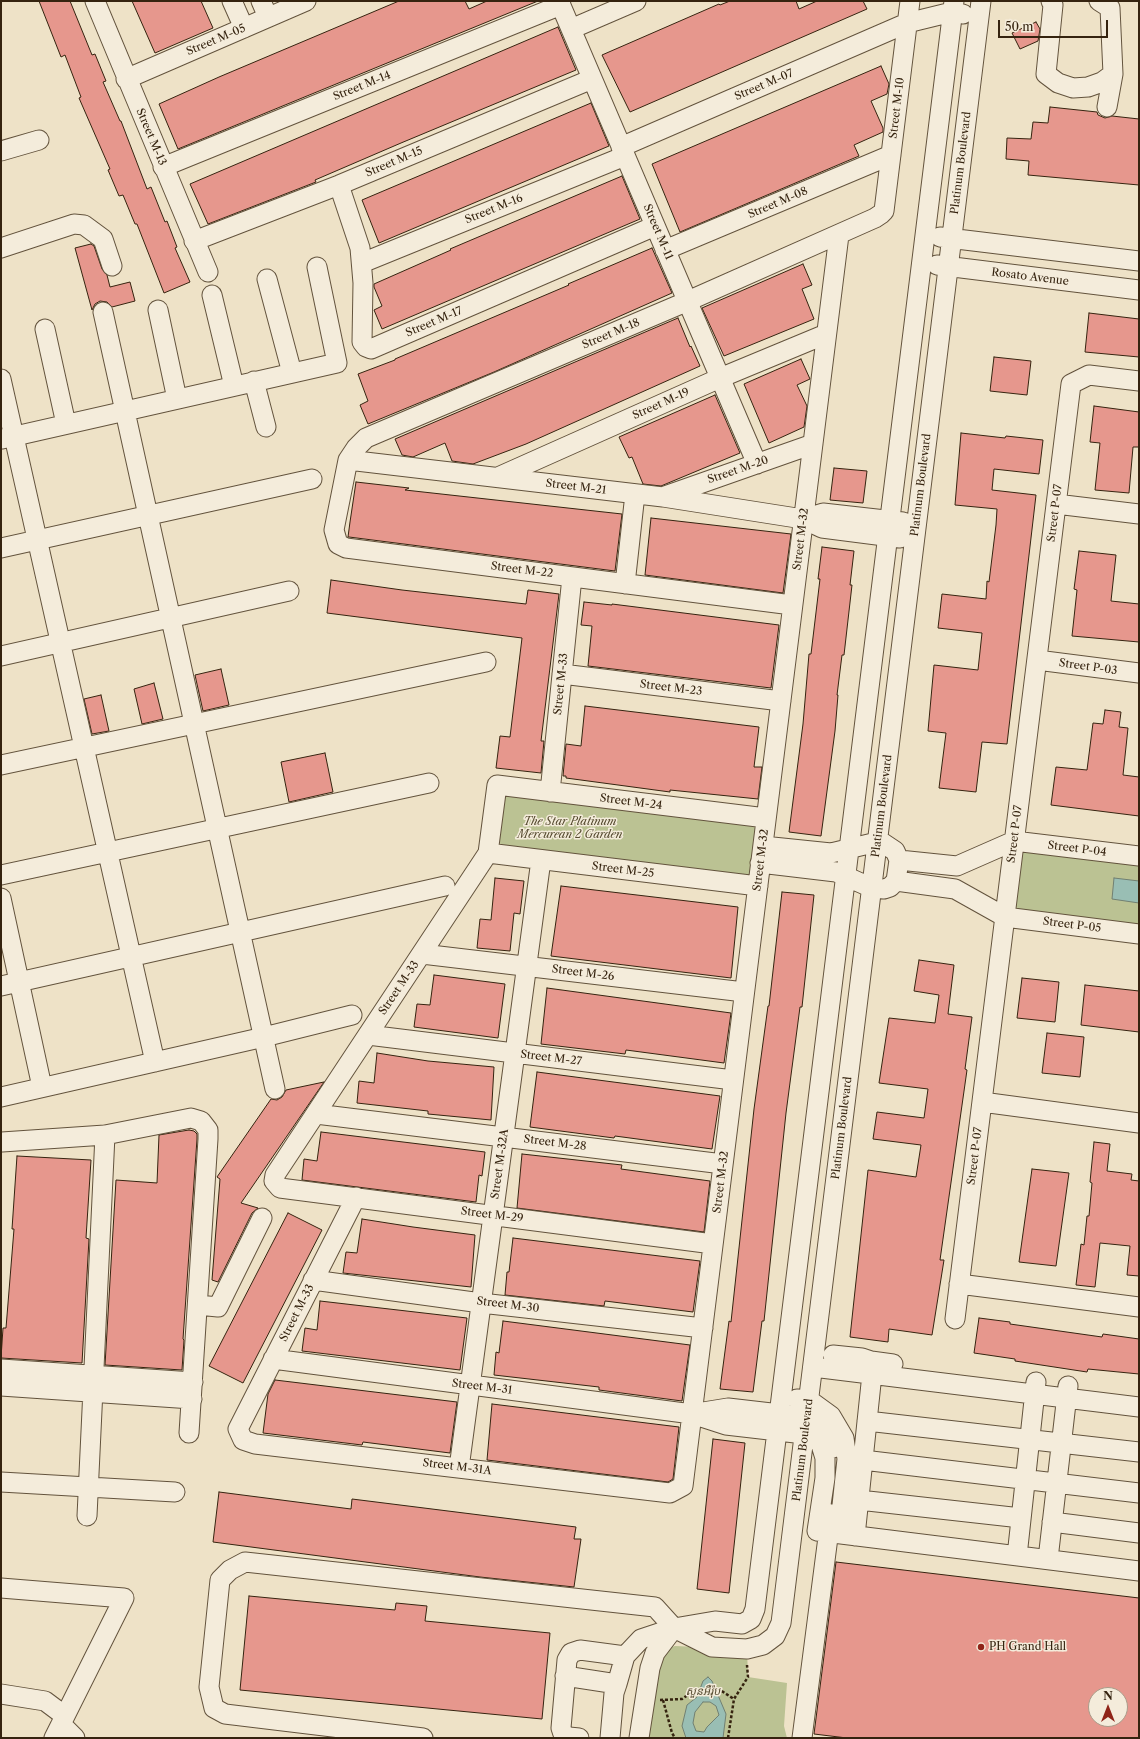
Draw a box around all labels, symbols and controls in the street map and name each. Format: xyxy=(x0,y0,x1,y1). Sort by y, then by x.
scale bar xyxy=(1000,12,1110,38)
text: 50 m xyxy=(1005,19,1034,34)
street label: Street M-05 xyxy=(184,22,248,58)
street label: Street M-07 xyxy=(733,67,795,103)
street label: Street M-14 xyxy=(331,68,393,104)
street label: Street M-10 xyxy=(887,77,907,139)
street label: Street M-13 xyxy=(133,106,169,168)
street label: Platinum Boulevard xyxy=(948,111,974,215)
street label: Street M-15 xyxy=(364,144,424,180)
street label: Street M-08 xyxy=(746,184,810,222)
street label: Street M-16 xyxy=(463,191,525,227)
street label: Street M-11 xyxy=(640,202,676,262)
street label: Rosato Avenue xyxy=(991,266,1069,288)
street label: Street M-17 xyxy=(404,304,464,340)
street label: Street M-18 xyxy=(580,316,642,352)
street label: Street M-19 xyxy=(630,386,692,422)
street label: Platinum Boulevard xyxy=(908,433,934,537)
street label: Street M-20 xyxy=(706,453,770,487)
street label: Street M-21 xyxy=(545,477,607,497)
street label: Street P-07 xyxy=(1045,483,1065,543)
street label: Street M-32 xyxy=(791,507,811,571)
street label: Street M-22 xyxy=(490,560,554,580)
street label: Street M-33 xyxy=(551,652,571,716)
street label: Street P-03 xyxy=(1058,656,1118,678)
street label: Street M-23 xyxy=(639,678,703,698)
street label: Platinum Boulevard xyxy=(869,754,895,858)
street label: Street M-24 xyxy=(599,792,663,812)
street label: Street P-07 xyxy=(1005,804,1025,864)
park label: The Star Platinum Mercurean 2 Garden xyxy=(518,815,622,841)
street label: Street M-32 xyxy=(751,828,771,892)
street label: Street P-04 xyxy=(1047,839,1107,859)
street label: Street M-25 xyxy=(591,860,655,880)
street label: Street P-05 xyxy=(1042,915,1102,935)
street label: Street M-33 xyxy=(376,958,422,1018)
street label: Street M-26 xyxy=(551,963,615,983)
street label: Street M-27 xyxy=(519,1048,583,1068)
street label: Platinum Boulevard xyxy=(829,1076,855,1180)
street label: Street P-07 xyxy=(965,1126,985,1186)
street label: Street M-32A xyxy=(489,1128,511,1200)
street label: Street M-28 xyxy=(523,1133,587,1153)
street label: Street M-32 xyxy=(711,1150,731,1214)
street label: Street M-29 xyxy=(460,1205,524,1225)
street label: Street M-33 xyxy=(277,1282,317,1344)
street label: Street M-30 xyxy=(476,1295,540,1315)
street label: Street M-31 xyxy=(451,1377,513,1397)
street label: Platinum Boulevard xyxy=(790,1398,816,1502)
street label: Street M-31A xyxy=(422,1456,492,1478)
place label: PH Grand Hall xyxy=(989,1640,1066,1654)
marker: PH Grand Hall xyxy=(976,1642,986,1652)
park label: សួនអឺរ៉ុប xyxy=(686,1685,720,1699)
north arrow xyxy=(1088,1687,1128,1727)
text: N xyxy=(1103,1689,1113,1703)

